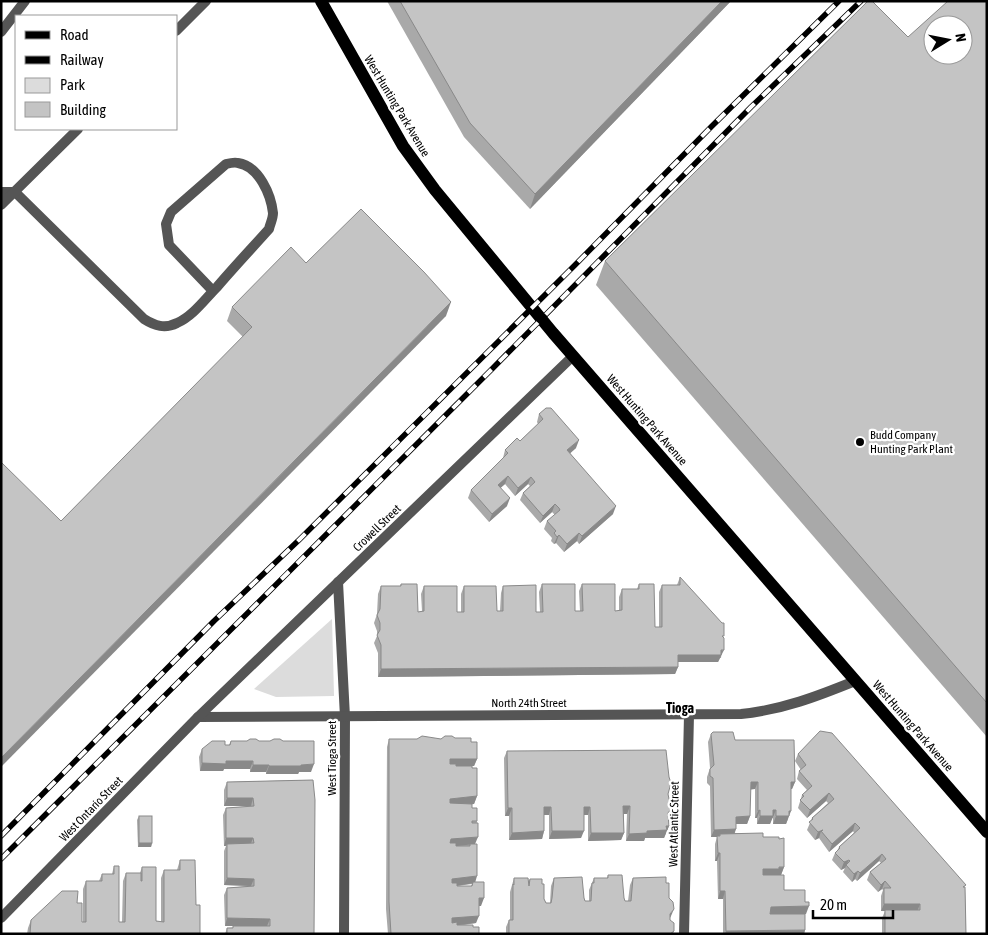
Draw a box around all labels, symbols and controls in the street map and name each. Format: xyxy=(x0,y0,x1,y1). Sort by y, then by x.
legend xyxy=(15,15,178,130)
north arrow xyxy=(923,15,973,65)
text: Road xyxy=(60,26,89,43)
text: N xyxy=(952,32,969,43)
text: Railway xyxy=(60,51,104,68)
street label: West Hunting Park Avenue xyxy=(361,53,433,159)
text: Park xyxy=(60,76,85,93)
text: Building xyxy=(60,101,106,118)
street label: West Hunting Park Avenue xyxy=(604,372,690,468)
place label: Budd Company Hunting Park Plant xyxy=(870,428,954,456)
marker: Budd Company Hunting Park Plant xyxy=(854,436,866,448)
street label: Crowell Street xyxy=(350,501,404,554)
street label: West Hunting Park Avenue xyxy=(870,678,956,774)
street label: North 24th Street xyxy=(491,696,567,710)
district label: Tioga xyxy=(666,700,694,716)
street label: West Tioga Street xyxy=(325,720,339,796)
street label: West Ontario Street xyxy=(56,773,126,844)
street label: West Atlantic Street xyxy=(666,781,682,867)
scale bar xyxy=(813,888,893,920)
text: 20 m xyxy=(820,896,847,913)

